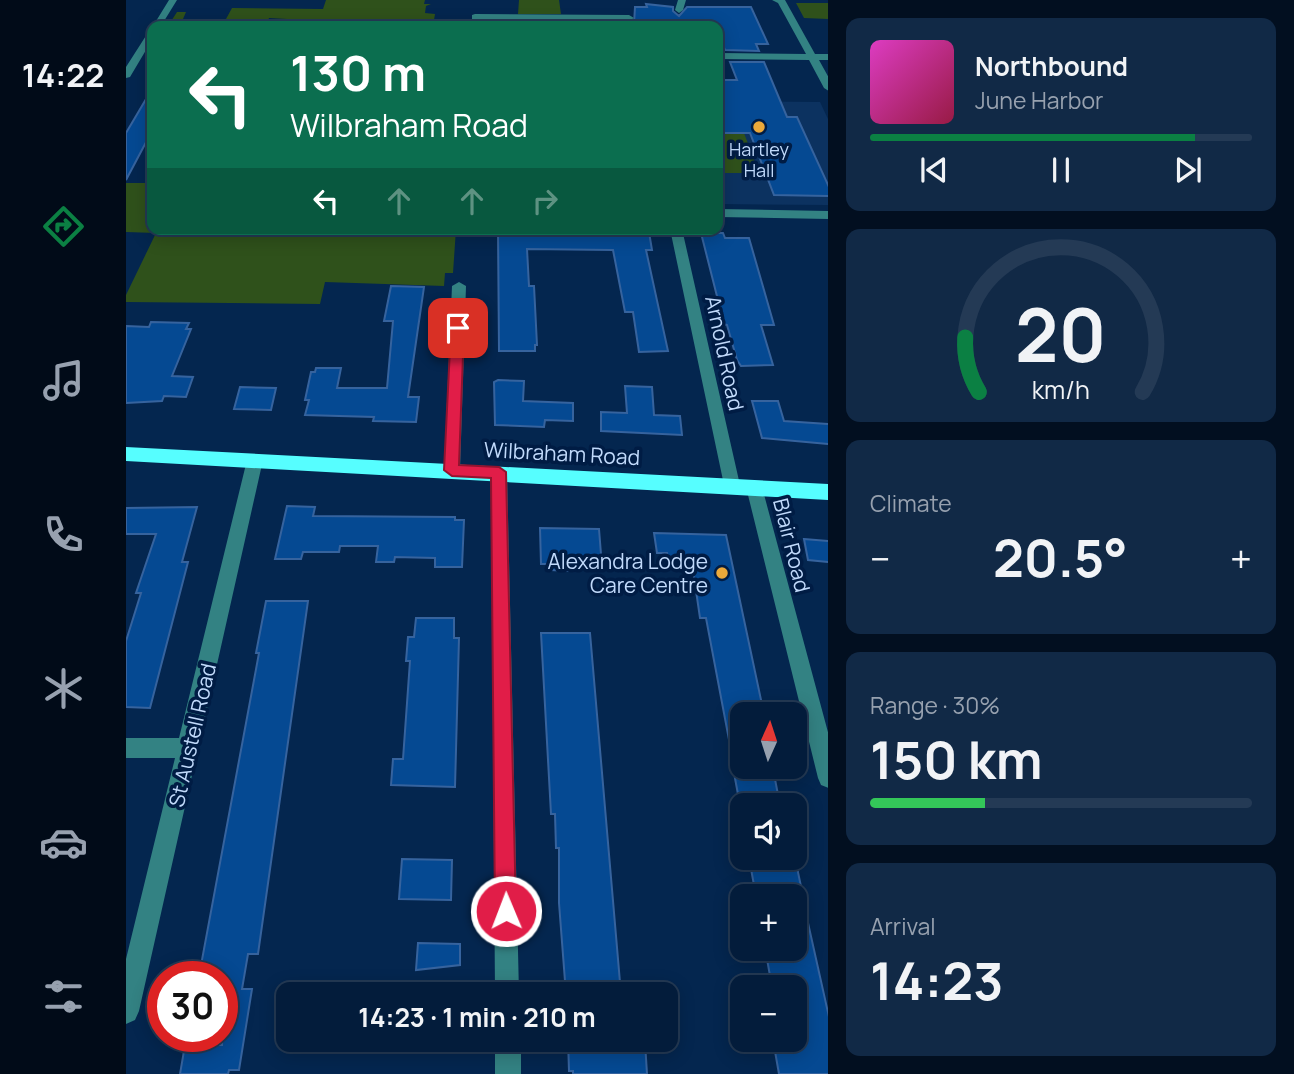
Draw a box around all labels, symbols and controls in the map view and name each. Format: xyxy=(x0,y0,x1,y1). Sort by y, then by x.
text: 130 m xyxy=(290,39,426,106)
text: Northbound xyxy=(975,48,1128,84)
icon: left xyxy=(175,49,266,140)
text: 14:22 xyxy=(22,53,104,97)
text: June Harbor xyxy=(975,84,1103,116)
text: Wilbraham Road xyxy=(290,103,528,147)
marker: Hartley Hall xyxy=(751,119,767,135)
place label: Hartley Hall xyxy=(729,137,790,182)
icon: previous xyxy=(915,151,953,189)
icon: pause xyxy=(1042,151,1080,189)
icon: next xyxy=(1169,151,1207,189)
icon: left xyxy=(307,182,345,220)
icon: ahead xyxy=(380,182,418,220)
icon: ahead xyxy=(453,182,491,220)
icon: right xyxy=(526,182,564,220)
icon: directions xyxy=(39,202,88,251)
text: 20 xyxy=(1015,284,1107,384)
street label: Arnold Road xyxy=(699,293,751,413)
pin xyxy=(428,298,488,358)
icon: arrive xyxy=(439,309,477,347)
icon: music xyxy=(39,356,88,405)
text: km/h xyxy=(1032,372,1090,407)
street label: Wilbraham Road xyxy=(483,435,641,471)
text: Climate xyxy=(870,487,952,519)
street label: Blair Road xyxy=(767,495,817,595)
icon: phone xyxy=(39,510,88,559)
text: 20.5° xyxy=(993,522,1128,593)
text: − xyxy=(870,532,891,584)
text: + xyxy=(1230,532,1252,584)
place label: Alexandra Lodge Care Centre xyxy=(547,547,708,599)
marker: Alexandra Lodge Care Centre xyxy=(714,565,730,581)
street label: St Austell Road xyxy=(162,661,222,809)
icon: climate xyxy=(39,664,88,713)
text: Range · 30% xyxy=(870,689,1000,721)
north arrow xyxy=(730,702,807,779)
map controls xyxy=(730,702,807,1052)
text: 150 km xyxy=(870,724,1043,795)
button: sound xyxy=(730,793,807,870)
icon: car xyxy=(39,818,88,867)
position arrow xyxy=(469,874,543,948)
button: + xyxy=(730,884,807,961)
text: Arrival xyxy=(870,910,936,942)
text: 14:23 xyxy=(870,945,1003,1016)
speed limit sign: 30 xyxy=(147,961,238,1052)
icon: filters xyxy=(39,972,88,1021)
button: − xyxy=(730,975,807,1052)
text: 14:23 · 1 min · 210 m xyxy=(358,999,596,1035)

